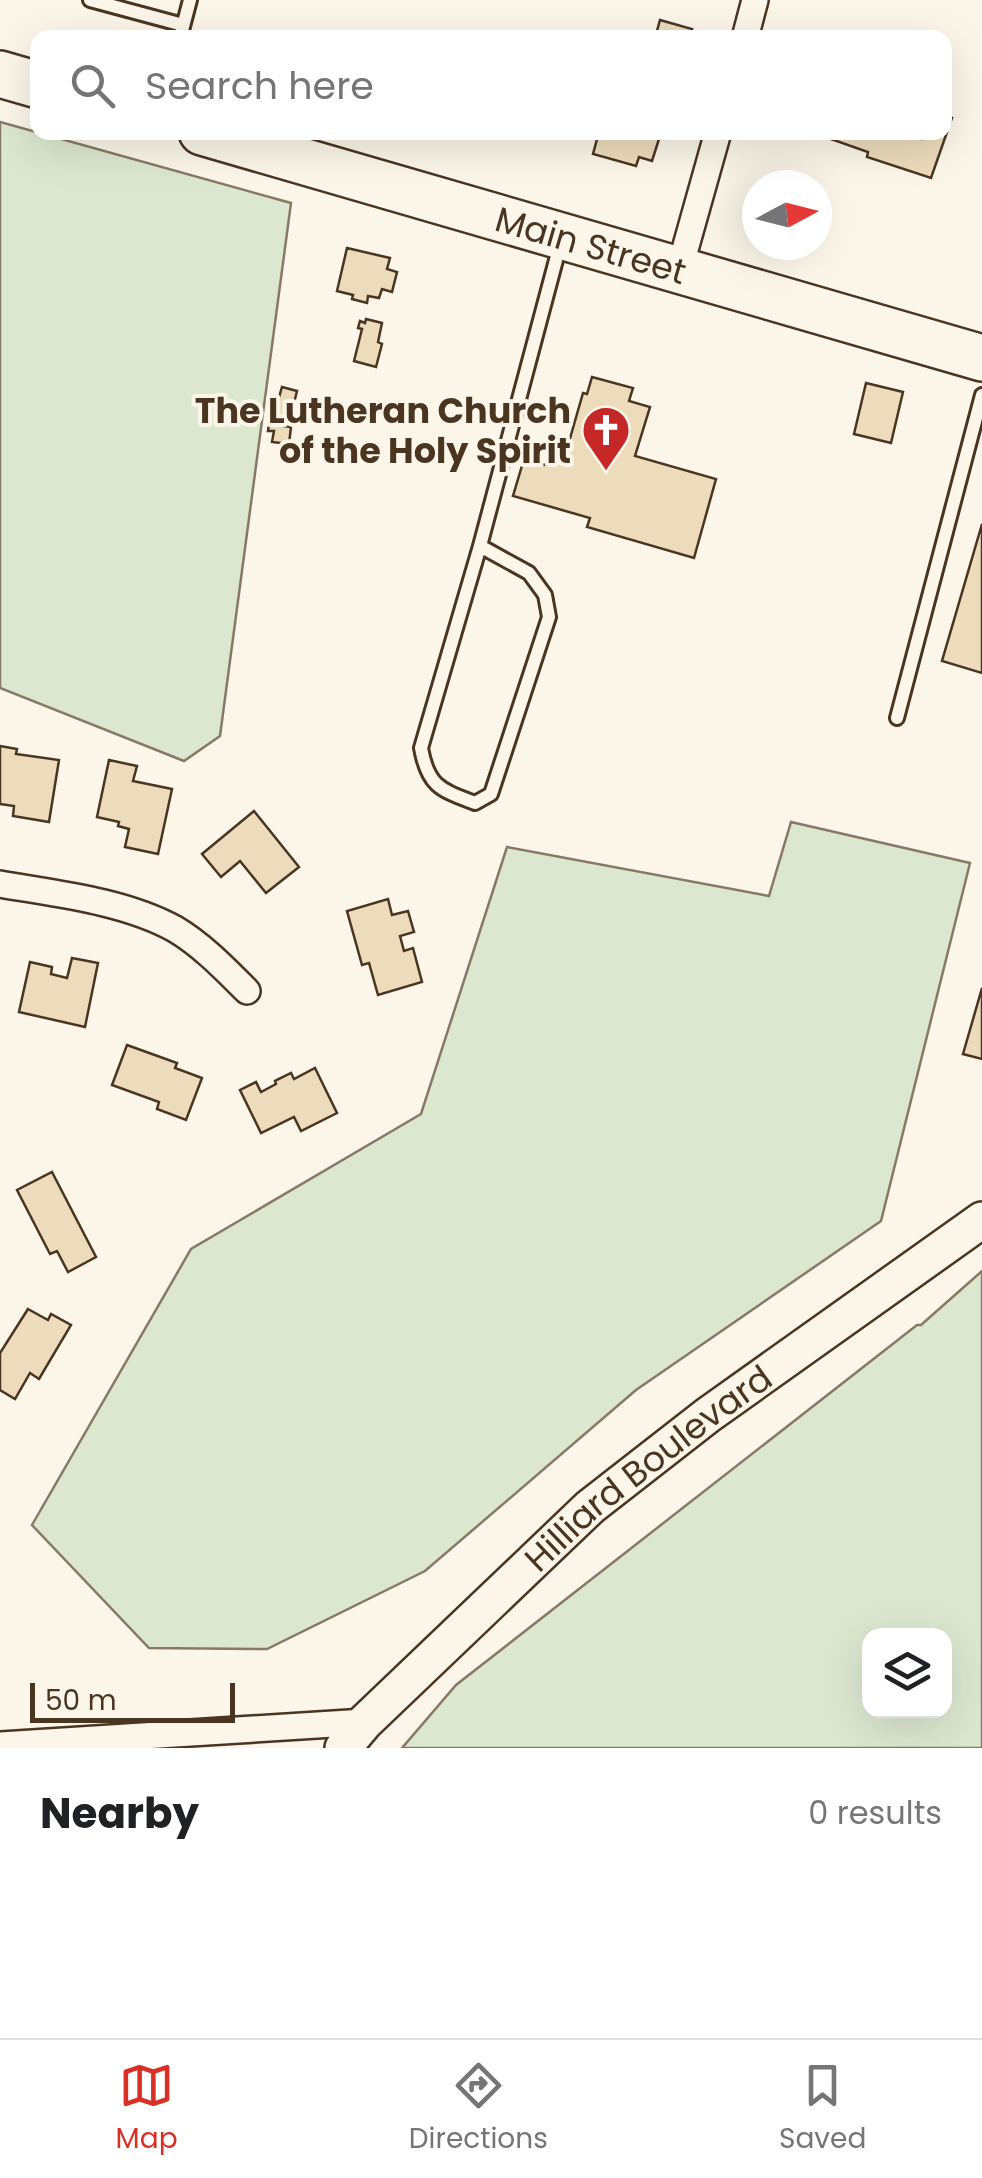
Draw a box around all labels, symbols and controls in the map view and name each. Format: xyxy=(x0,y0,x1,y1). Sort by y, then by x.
search box xyxy=(30,30,952,140)
icon: search xyxy=(65,58,120,113)
text: Search here xyxy=(145,59,374,112)
north arrow xyxy=(742,170,832,260)
street label: Main Street xyxy=(490,194,692,296)
place label: The Lutheran Church of the Holy Spirit xyxy=(195,386,571,475)
church icon: The Lutheran Church of the Holy Spirit xyxy=(580,404,632,472)
street label: Hilliard Boulevard xyxy=(513,1353,781,1582)
map controls xyxy=(862,1628,952,1718)
button: layers xyxy=(862,1628,952,1718)
scale bar xyxy=(30,1678,235,1722)
text: 50 m xyxy=(45,1681,116,1720)
text: Nearby xyxy=(40,1784,199,1843)
text: 0 results xyxy=(808,1790,942,1835)
tab: Map xyxy=(116,2058,178,2160)
tab: Directions xyxy=(409,2058,548,2160)
tab: Saved xyxy=(779,2058,866,2160)

